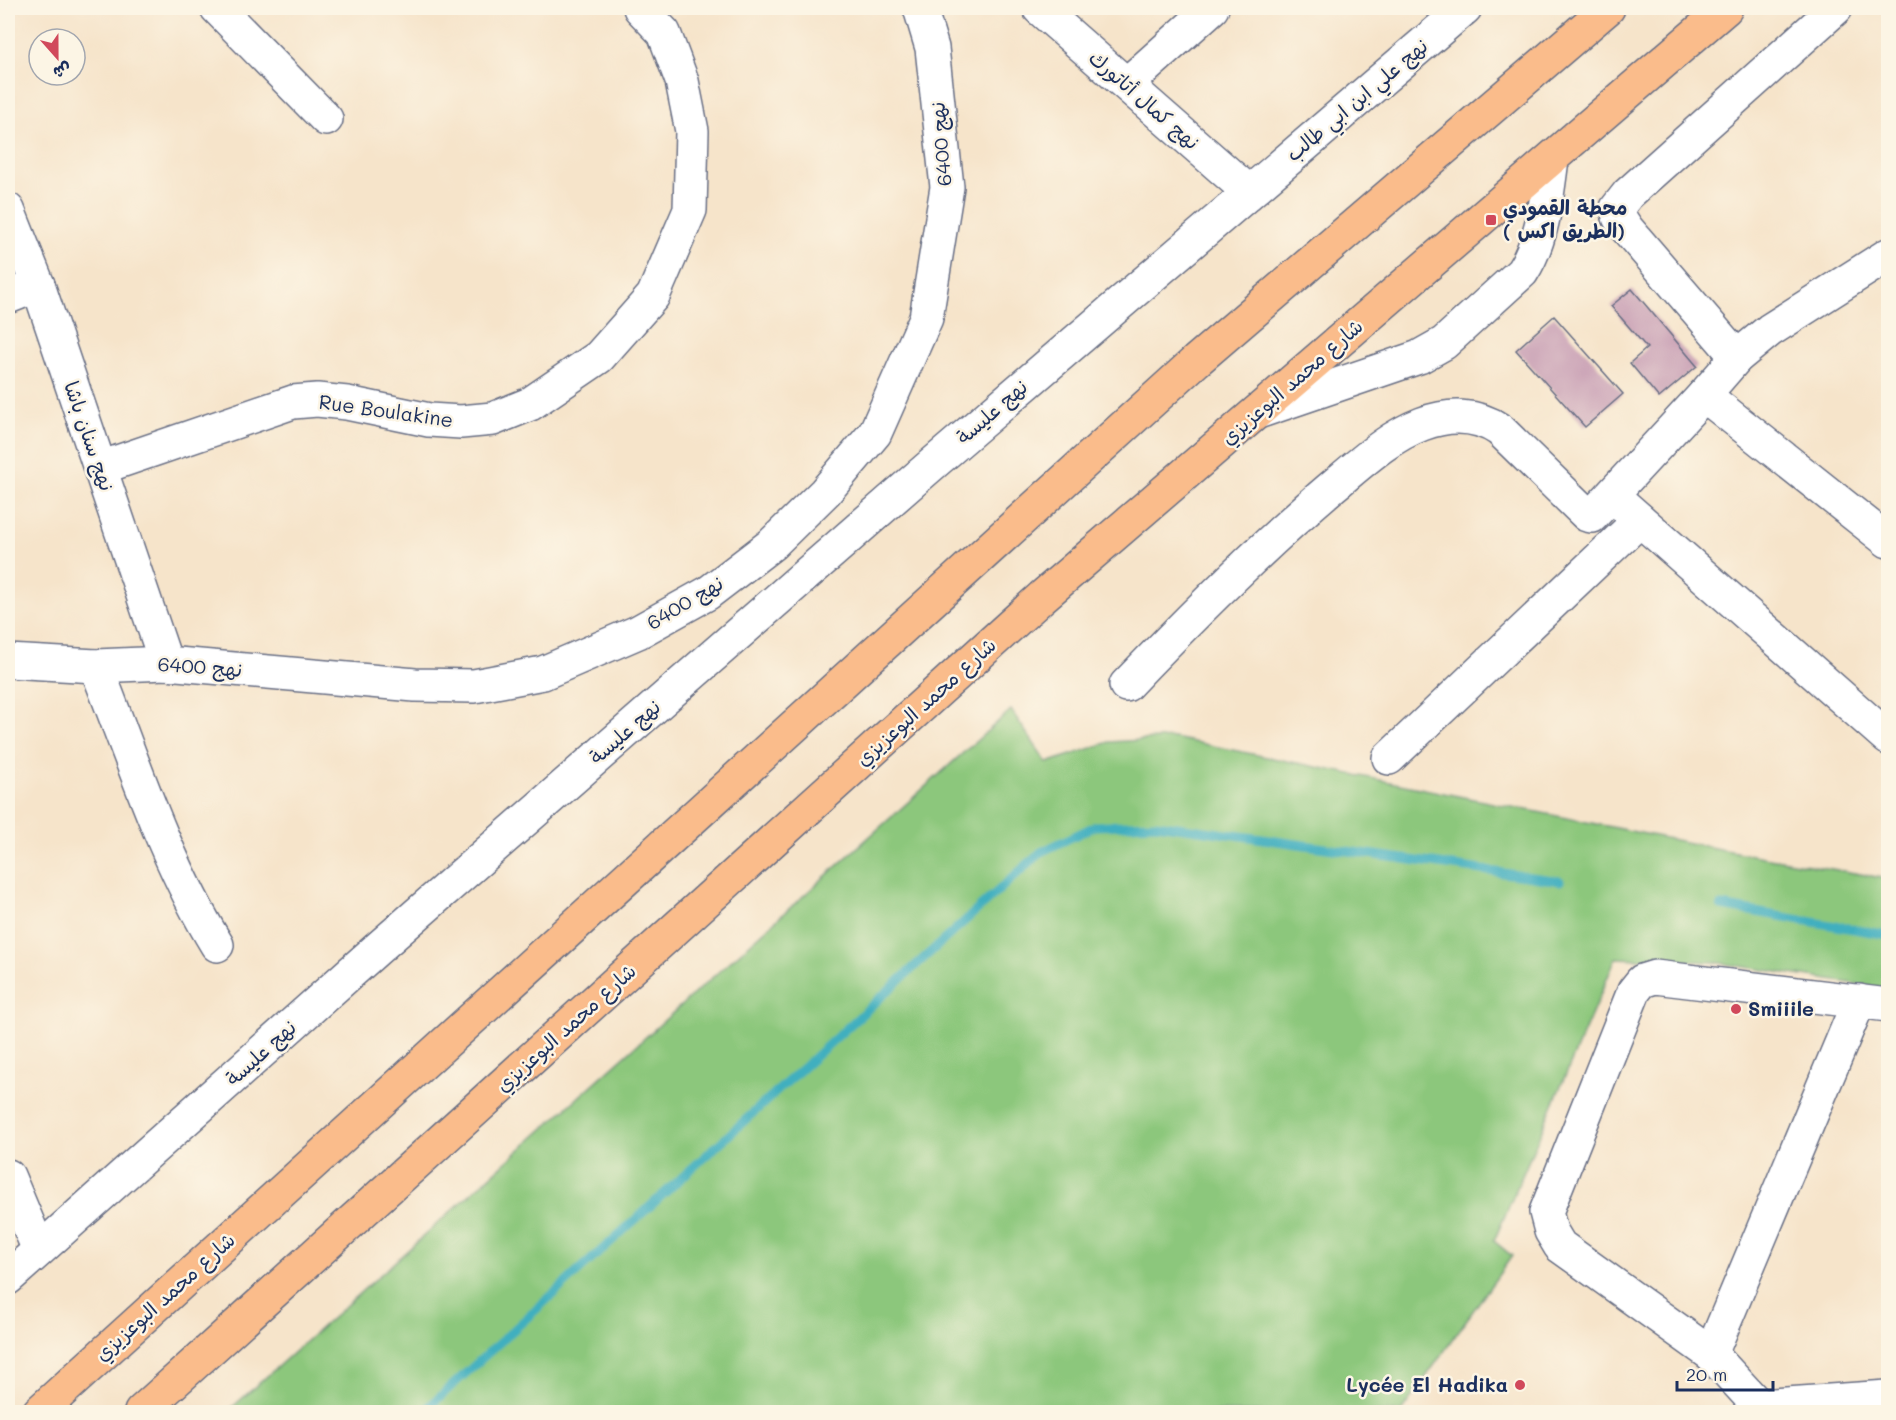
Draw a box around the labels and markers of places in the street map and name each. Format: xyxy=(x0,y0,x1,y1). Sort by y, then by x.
place label: محطة القمودي ( الطريق اكس) xyxy=(1503,194,1627,243)
marker: محطة القمودي ( الطريق اكس) xyxy=(1484,213,1498,227)
place label: Smiiile xyxy=(1748,995,1814,1021)
marker: Smiiile xyxy=(1729,1002,1743,1016)
place label: Lycée El Hadika xyxy=(1346,1371,1508,1397)
marker: Lycée El Hadika xyxy=(1513,1378,1527,1392)

